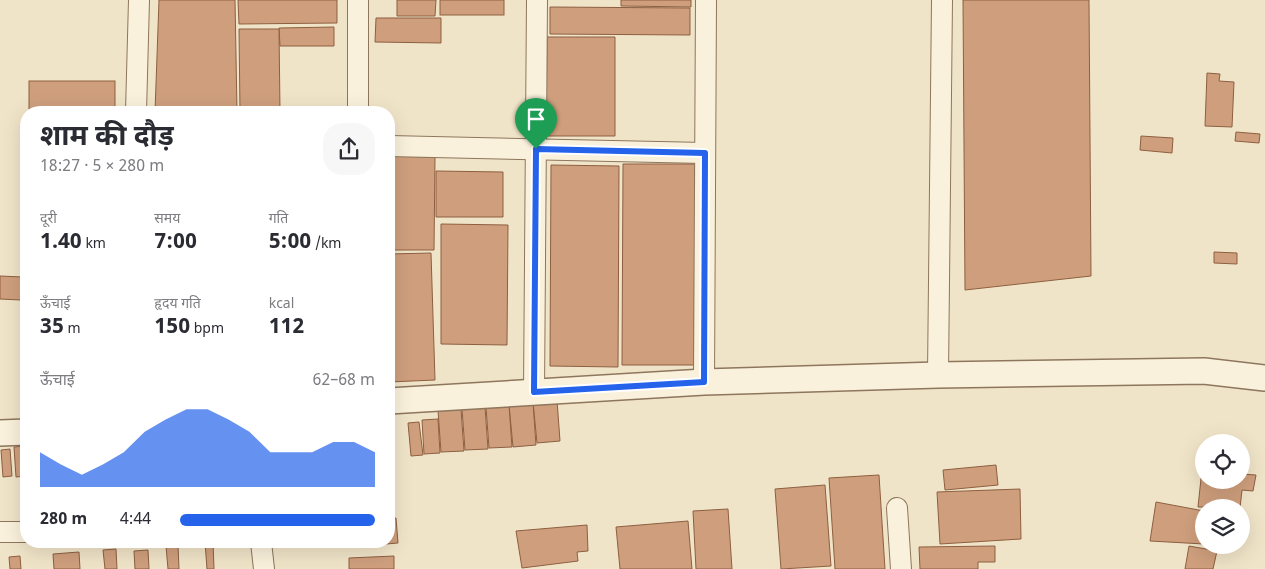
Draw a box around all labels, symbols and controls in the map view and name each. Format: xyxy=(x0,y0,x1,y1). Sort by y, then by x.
pin xyxy=(515,98,557,149)
icon: arrive xyxy=(522,105,550,133)
text: शाम की दौड़ xyxy=(40,120,174,156)
button: share xyxy=(323,123,375,175)
text: 18:27 · 5 × 280 m xyxy=(40,157,164,178)
text: दूरी xyxy=(40,210,57,229)
text: समय xyxy=(154,210,180,229)
text: गति xyxy=(269,210,288,229)
text: 1.40 xyxy=(40,229,82,257)
text: 7:00 xyxy=(154,229,197,257)
text: 5:00 xyxy=(269,229,311,257)
text: km xyxy=(82,235,106,254)
text: /km xyxy=(311,235,341,254)
text: ऊँचाई xyxy=(40,295,70,314)
text: हृदय गति xyxy=(154,295,201,314)
text: kcal xyxy=(269,295,294,314)
text: 35 xyxy=(40,314,64,342)
text: 150 xyxy=(154,314,190,342)
text: 112 xyxy=(269,314,304,342)
text: m xyxy=(64,320,81,339)
text: bpm xyxy=(190,320,224,339)
text: ऊँचाई xyxy=(40,371,75,392)
text: 62–68 m xyxy=(313,371,375,392)
map controls xyxy=(1195,434,1250,554)
button: locate xyxy=(1195,434,1250,489)
button: layers xyxy=(1195,499,1250,554)
text: 280 m xyxy=(40,510,87,531)
text: 4:44 xyxy=(120,510,151,531)

